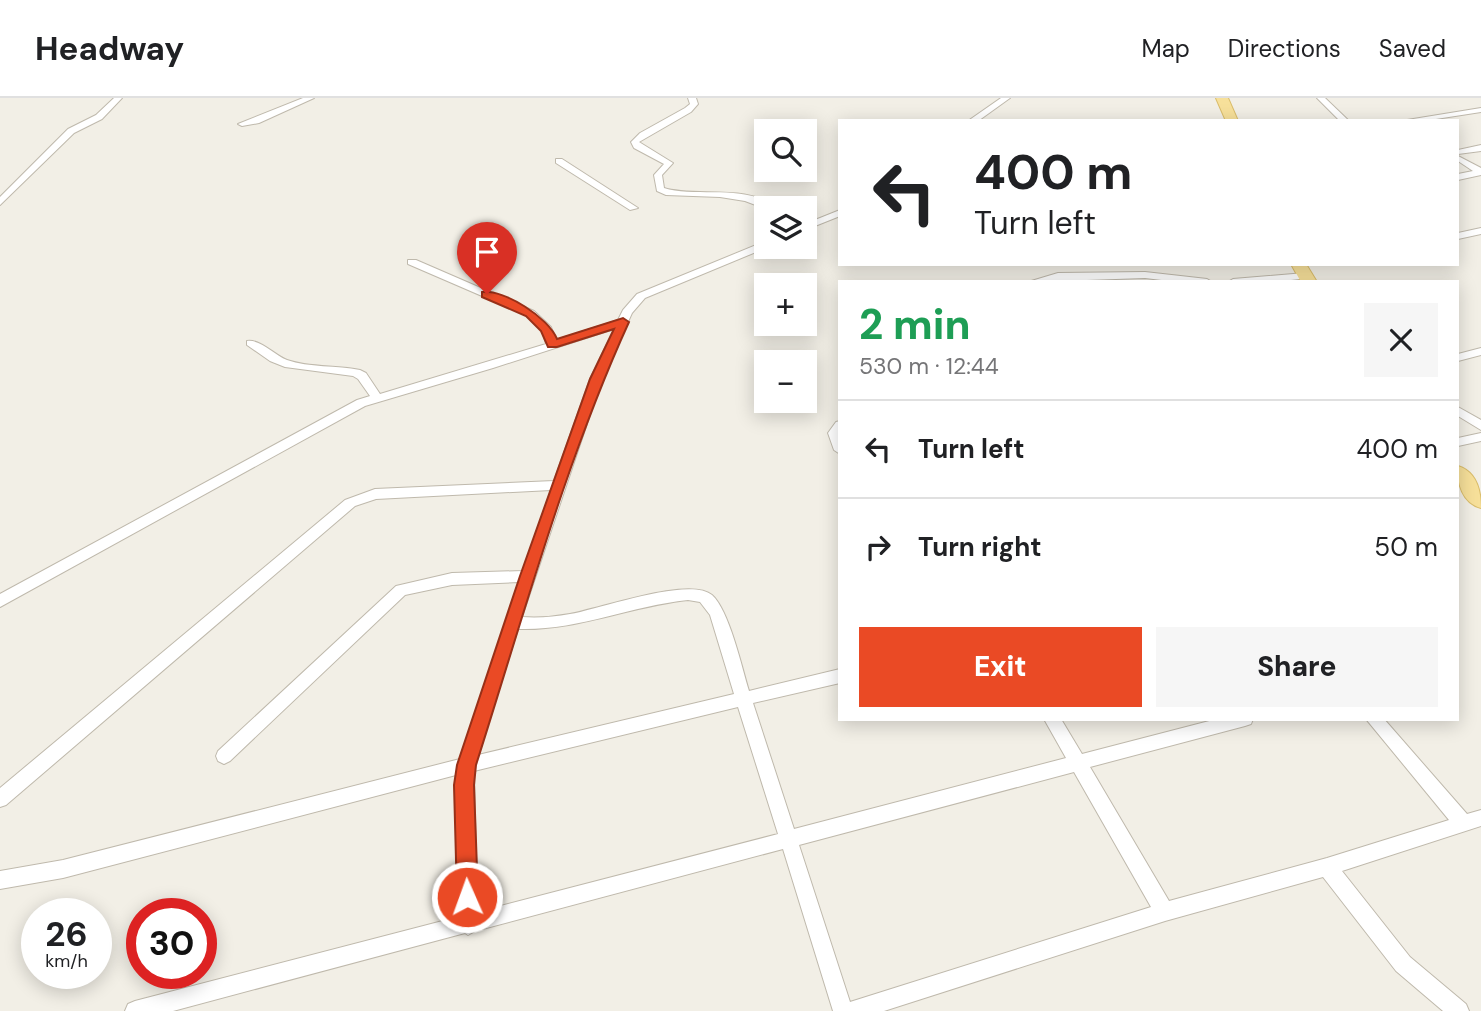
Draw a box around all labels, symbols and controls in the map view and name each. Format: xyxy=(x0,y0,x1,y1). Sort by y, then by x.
text: Headway xyxy=(35,27,184,70)
text: Map xyxy=(1142,33,1190,64)
text: Directions xyxy=(1228,33,1341,64)
text: Saved xyxy=(1379,33,1446,64)
map controls xyxy=(754,119,817,413)
button: search xyxy=(754,119,817,182)
text: 400 m xyxy=(974,140,1132,204)
icon: left xyxy=(859,147,950,238)
button: layers xyxy=(754,196,817,259)
text: Turn left xyxy=(974,202,1096,244)
pin xyxy=(457,222,517,294)
icon: arrive xyxy=(468,233,506,271)
button: + xyxy=(754,273,817,336)
text: 2 min xyxy=(859,297,970,352)
button: close xyxy=(1364,303,1438,377)
button: − xyxy=(754,350,817,413)
text: 530 m · 12:44 xyxy=(859,351,999,381)
icon: left xyxy=(859,430,897,468)
text: Turn left xyxy=(918,432,1025,466)
text: 400 m xyxy=(1357,432,1438,466)
icon: right xyxy=(859,528,897,566)
text: Turn right xyxy=(918,530,1042,564)
text: 50 m xyxy=(1374,530,1438,564)
button: Exit xyxy=(859,627,1142,707)
button: Share xyxy=(1156,627,1438,707)
position arrow xyxy=(430,860,504,934)
speed limit sign: 30 xyxy=(126,898,217,989)
text: 26 xyxy=(45,911,88,957)
text: km/h xyxy=(45,949,88,973)

